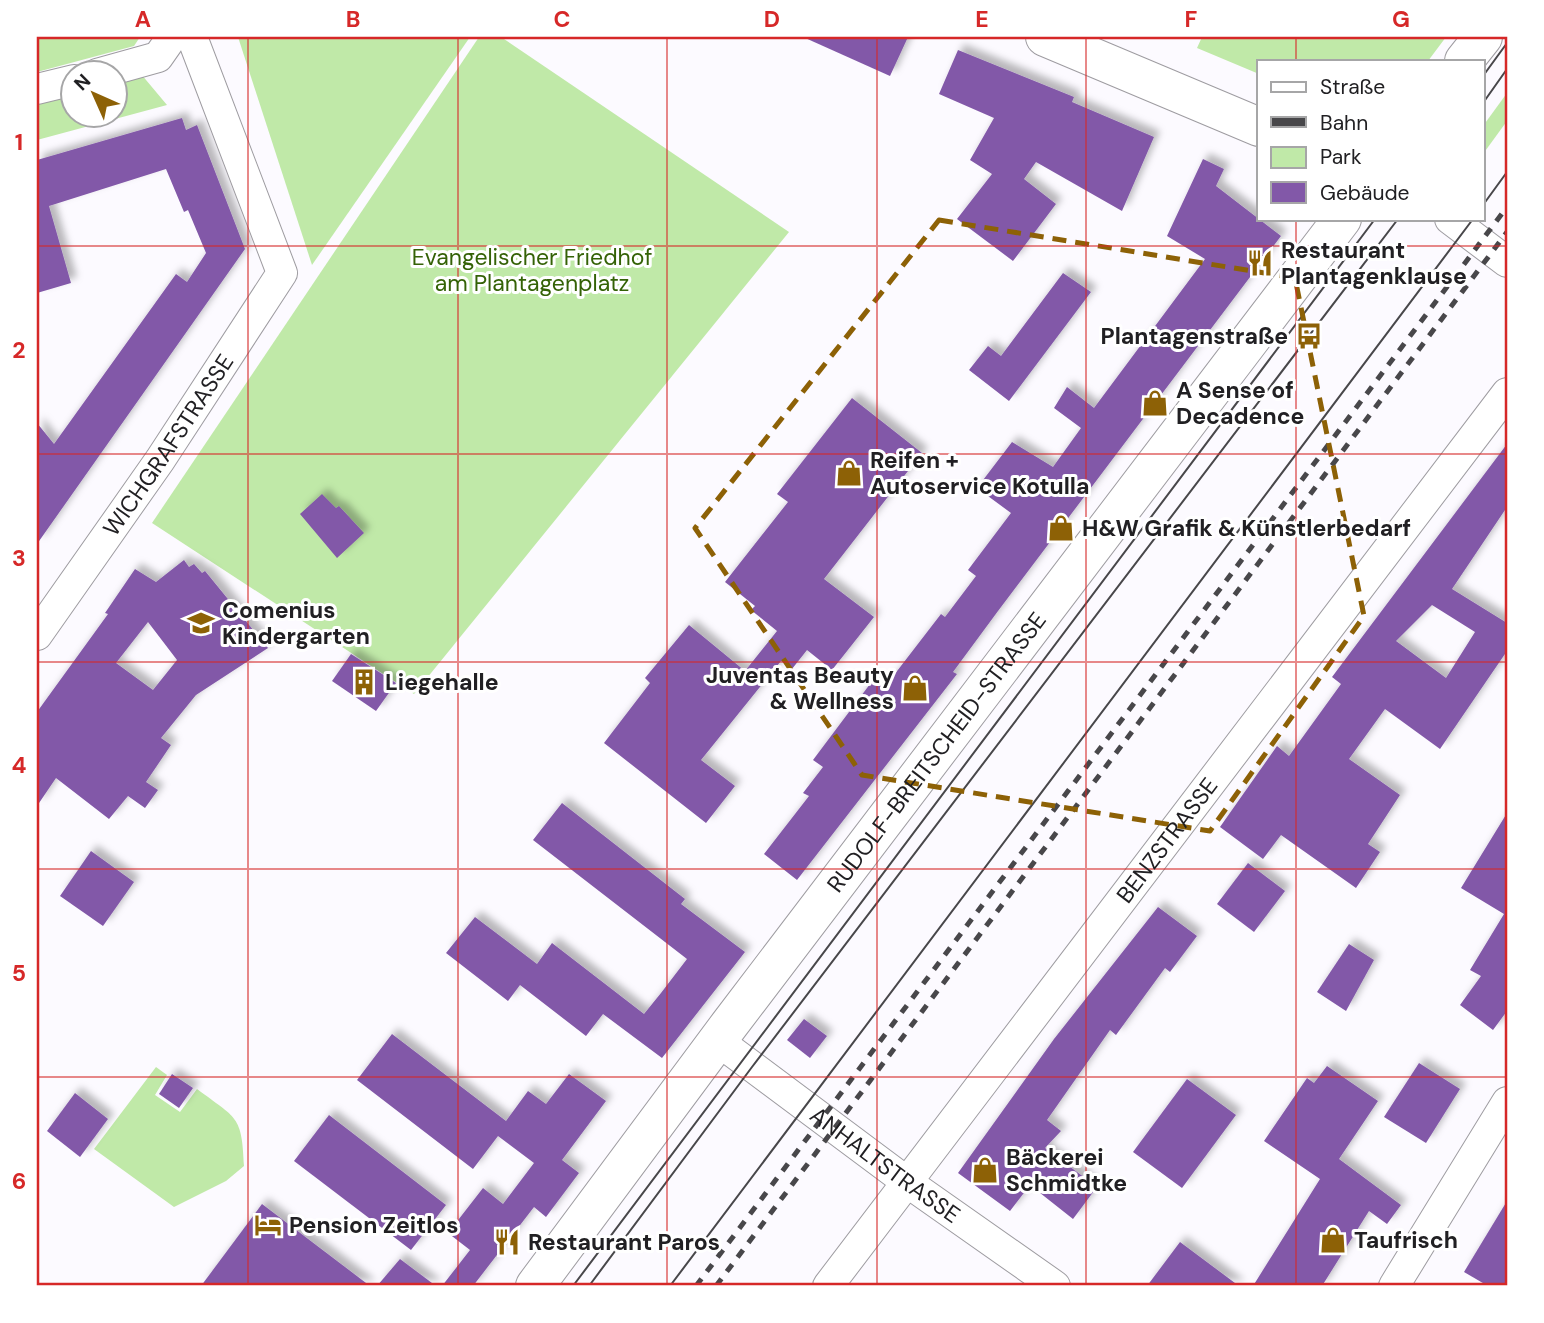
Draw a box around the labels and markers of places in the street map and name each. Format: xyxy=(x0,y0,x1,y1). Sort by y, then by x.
place label: Restaurant Plantagenklause xyxy=(1281,235,1467,291)
restaurant icon: Restaurant Plantagenklause xyxy=(1245,248,1275,278)
place label: Plantagenstraße xyxy=(1101,321,1288,351)
bus stop icon: Plantagenstraße xyxy=(1294,321,1324,351)
place label: A Sense of Decadence xyxy=(1176,375,1304,431)
shop icon: A Sense of Decadence xyxy=(1140,388,1170,418)
place label: Reifen + Autoservice Kotulla xyxy=(870,445,1089,501)
shop icon: Reifen + Autoservice Kotulla xyxy=(834,458,864,488)
shop icon: H&W Grafik & Künstlerbedarf xyxy=(1046,513,1076,543)
place label: H&W Grafik & Künstlerbedarf xyxy=(1082,513,1411,543)
place label: Comenius Kindergarten xyxy=(222,595,370,651)
school or university icon: Comenius Kindergarten xyxy=(186,608,216,638)
place label: Juventas Beauty & Wellness xyxy=(706,660,894,716)
building icon: Liegehalle xyxy=(349,667,379,697)
place label: Liegehalle xyxy=(385,667,499,697)
shop icon: Juventas Beauty & Wellness xyxy=(900,673,930,703)
place label: Bäckerei Schmidtke xyxy=(1006,1142,1127,1198)
shop icon: Bäckerei Schmidtke xyxy=(970,1155,1000,1185)
hotel icon: Pension Zeitlos xyxy=(253,1210,283,1240)
place label: Pension Zeitlos xyxy=(289,1210,459,1240)
shop icon: Taufrisch xyxy=(1318,1225,1348,1255)
place label: Taufrisch xyxy=(1354,1225,1458,1255)
restaurant icon: Restaurant Paros xyxy=(492,1227,522,1257)
place label: Restaurant Paros xyxy=(528,1227,720,1257)

